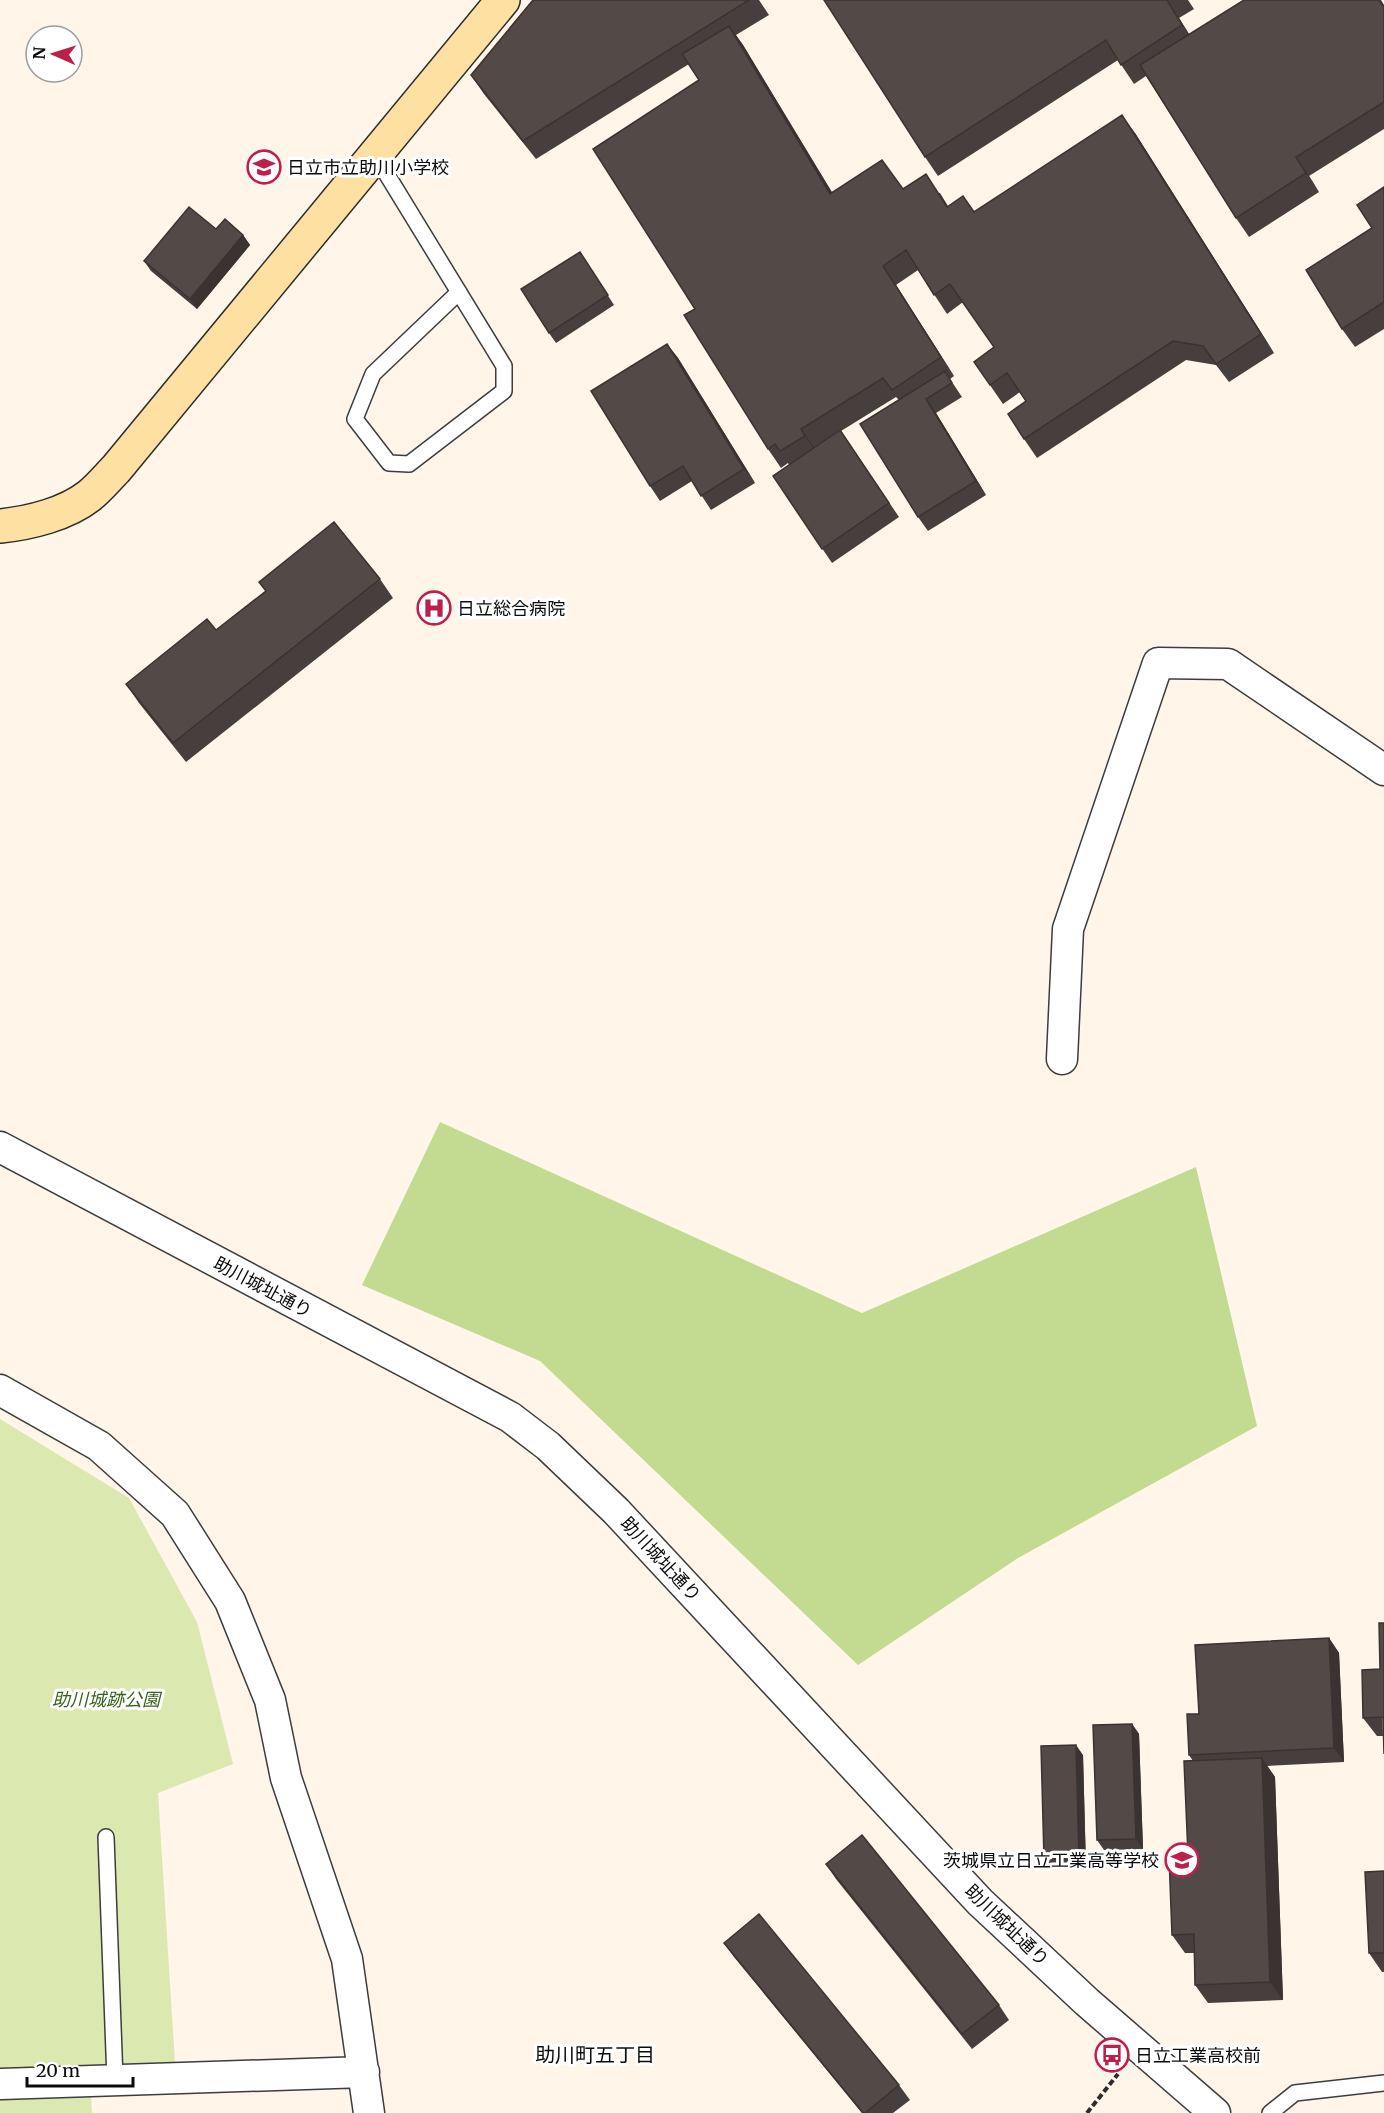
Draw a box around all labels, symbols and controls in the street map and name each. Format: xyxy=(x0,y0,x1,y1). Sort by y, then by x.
north arrow xyxy=(24,24,84,84)
text: N xyxy=(29,46,49,60)
school or university icon: 日立市立助川小学校 xyxy=(246,149,282,185)
place label: 日立市立助川小学校 xyxy=(287,156,449,179)
hospital icon: 日立総合病院 xyxy=(416,590,452,626)
place label: 日立総合病院 xyxy=(457,597,565,620)
street label: 助川城址通り xyxy=(210,1251,316,1323)
street label: 助川城址通り xyxy=(616,1512,706,1606)
park label: 助川城跡公園 xyxy=(52,1688,163,1711)
school or university icon: 茨城県立日立工業高等学校 xyxy=(1164,1842,1200,1878)
place label: 茨城県立日立工業高等学校 xyxy=(943,1849,1159,1872)
street label: 助川城址通り xyxy=(960,1879,1054,1971)
bus stop icon: 日立工業高校前 xyxy=(1094,2037,1130,2073)
district label: 助川町五丁目 xyxy=(535,2042,655,2067)
place label: 日立工業高校前 xyxy=(1135,2044,1261,2067)
scale bar xyxy=(27,2050,134,2088)
text: 20 m xyxy=(36,2059,80,2082)

